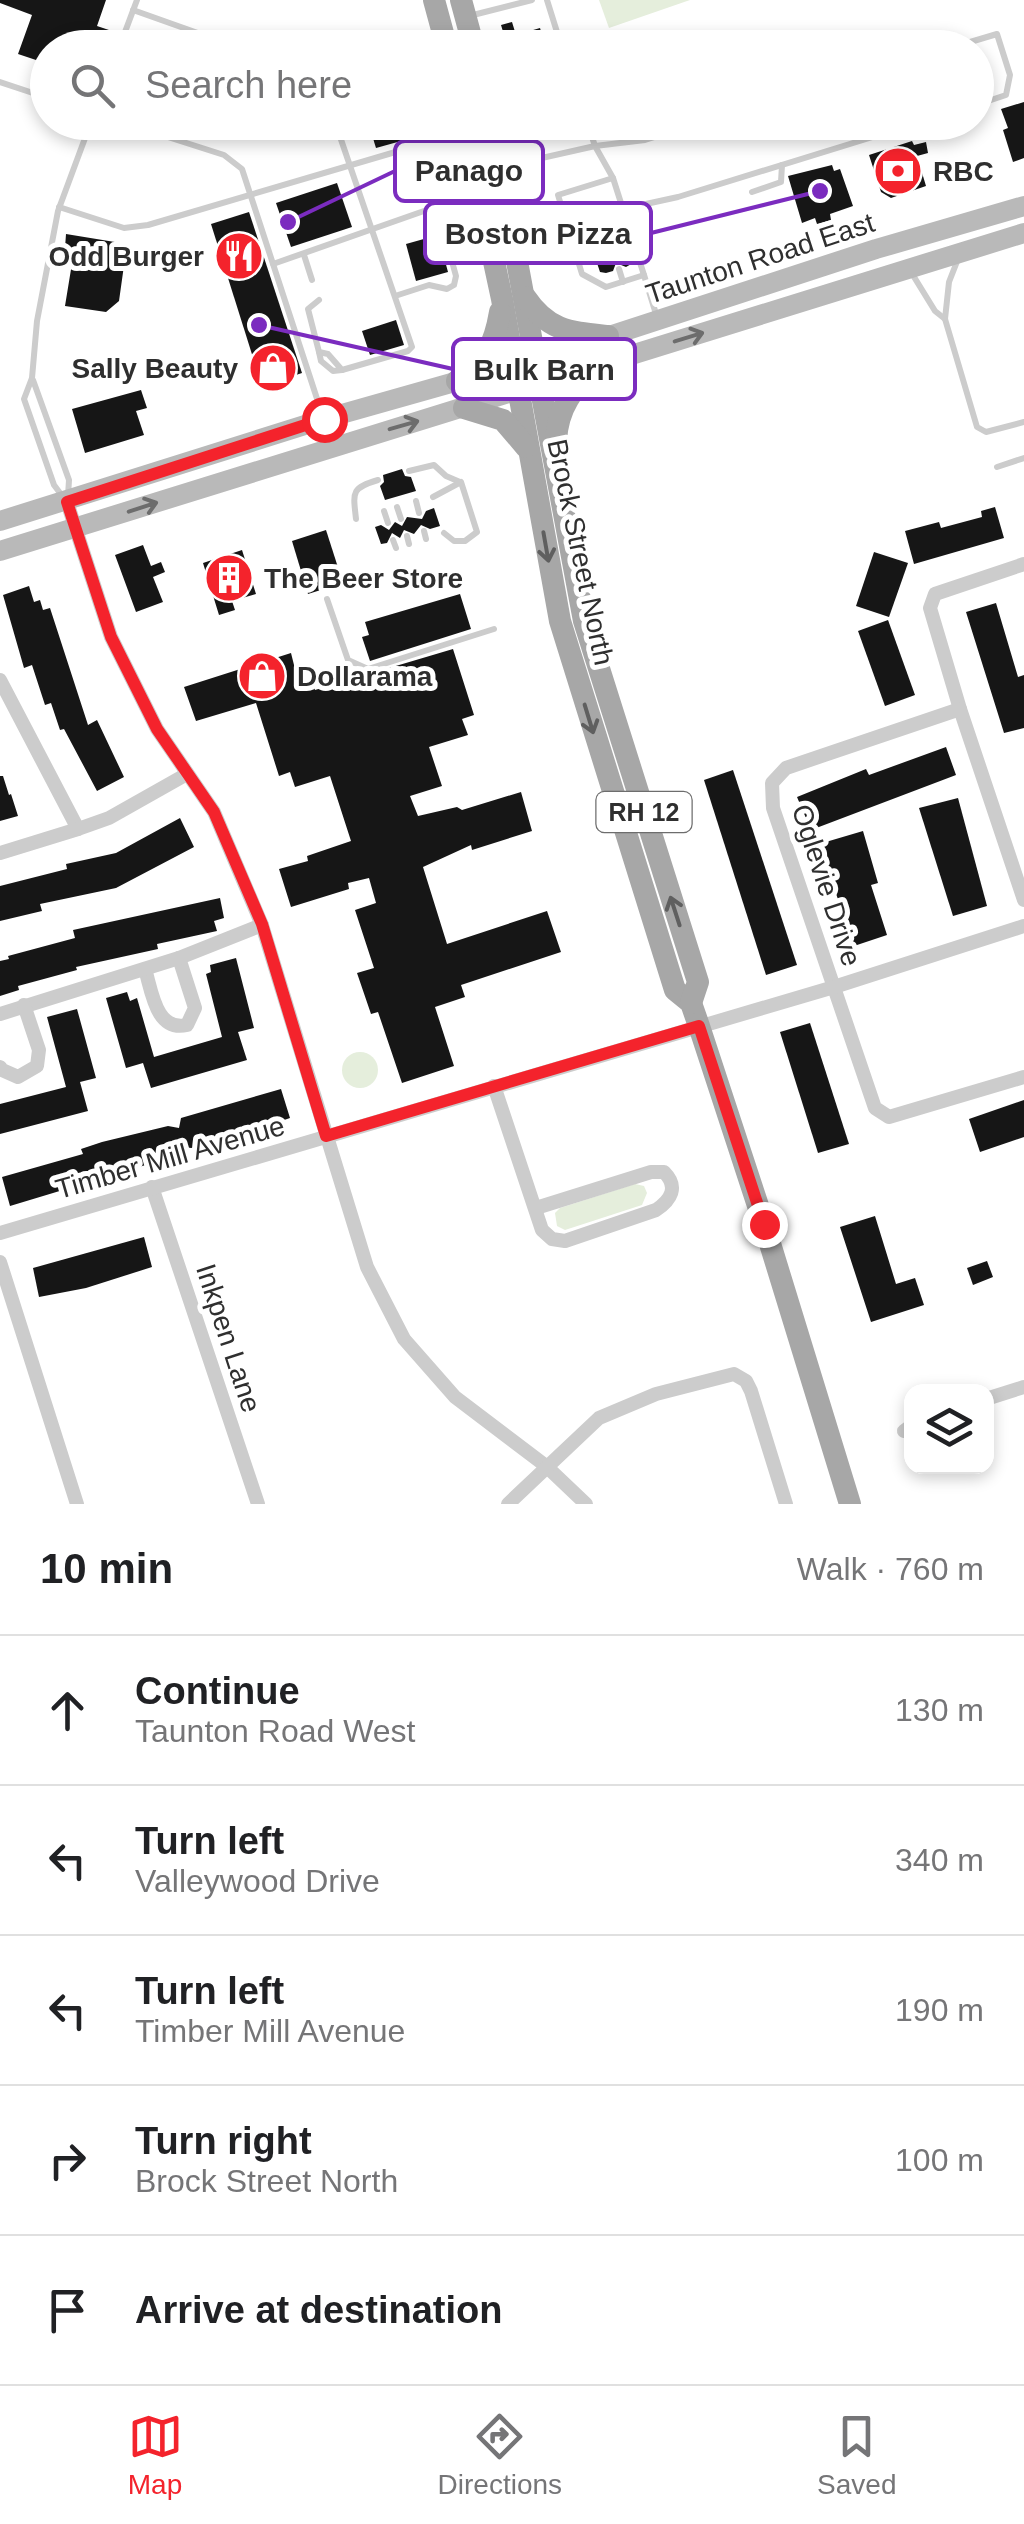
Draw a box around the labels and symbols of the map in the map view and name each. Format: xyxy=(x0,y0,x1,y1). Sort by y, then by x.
callout: Panago xyxy=(395,141,543,201)
bank icon: RBC xyxy=(872,145,924,197)
text: Panago xyxy=(415,154,523,187)
place label: RBC xyxy=(933,156,994,187)
callout: Boston Pizza xyxy=(425,203,651,263)
street label: Taunton Road East xyxy=(642,207,878,310)
text: Boston Pizza xyxy=(445,217,632,250)
restaurant icon: Odd Burger xyxy=(213,230,265,282)
place label: Odd Burger xyxy=(48,241,204,272)
one-way arrow xyxy=(673,327,704,345)
callout: Bulk Barn xyxy=(453,339,635,399)
shop icon: Sally Beauty xyxy=(247,342,299,394)
place label: Sally Beauty xyxy=(71,353,238,384)
text: Bulk Barn xyxy=(473,353,615,386)
route start xyxy=(302,397,348,443)
one-way arrow xyxy=(388,415,419,433)
street label: Brock Street North xyxy=(541,436,620,668)
one-way arrow xyxy=(126,497,158,515)
one-way arrow xyxy=(537,530,556,562)
building icon: The Beer Store xyxy=(203,552,255,604)
place label: The Beer Store xyxy=(264,563,463,594)
shop icon: Dollarama xyxy=(236,650,288,702)
place label: Dollarama xyxy=(297,661,433,692)
one-way arrow xyxy=(581,703,599,735)
road number: RH 12 xyxy=(596,792,692,832)
street label: Oglevie Drive xyxy=(786,800,867,970)
one-way arrow xyxy=(665,895,683,927)
street label: Timber Mill Avenue xyxy=(52,1110,288,1205)
route end xyxy=(742,1202,788,1248)
street label: Inkpen Lane xyxy=(190,1260,267,1416)

